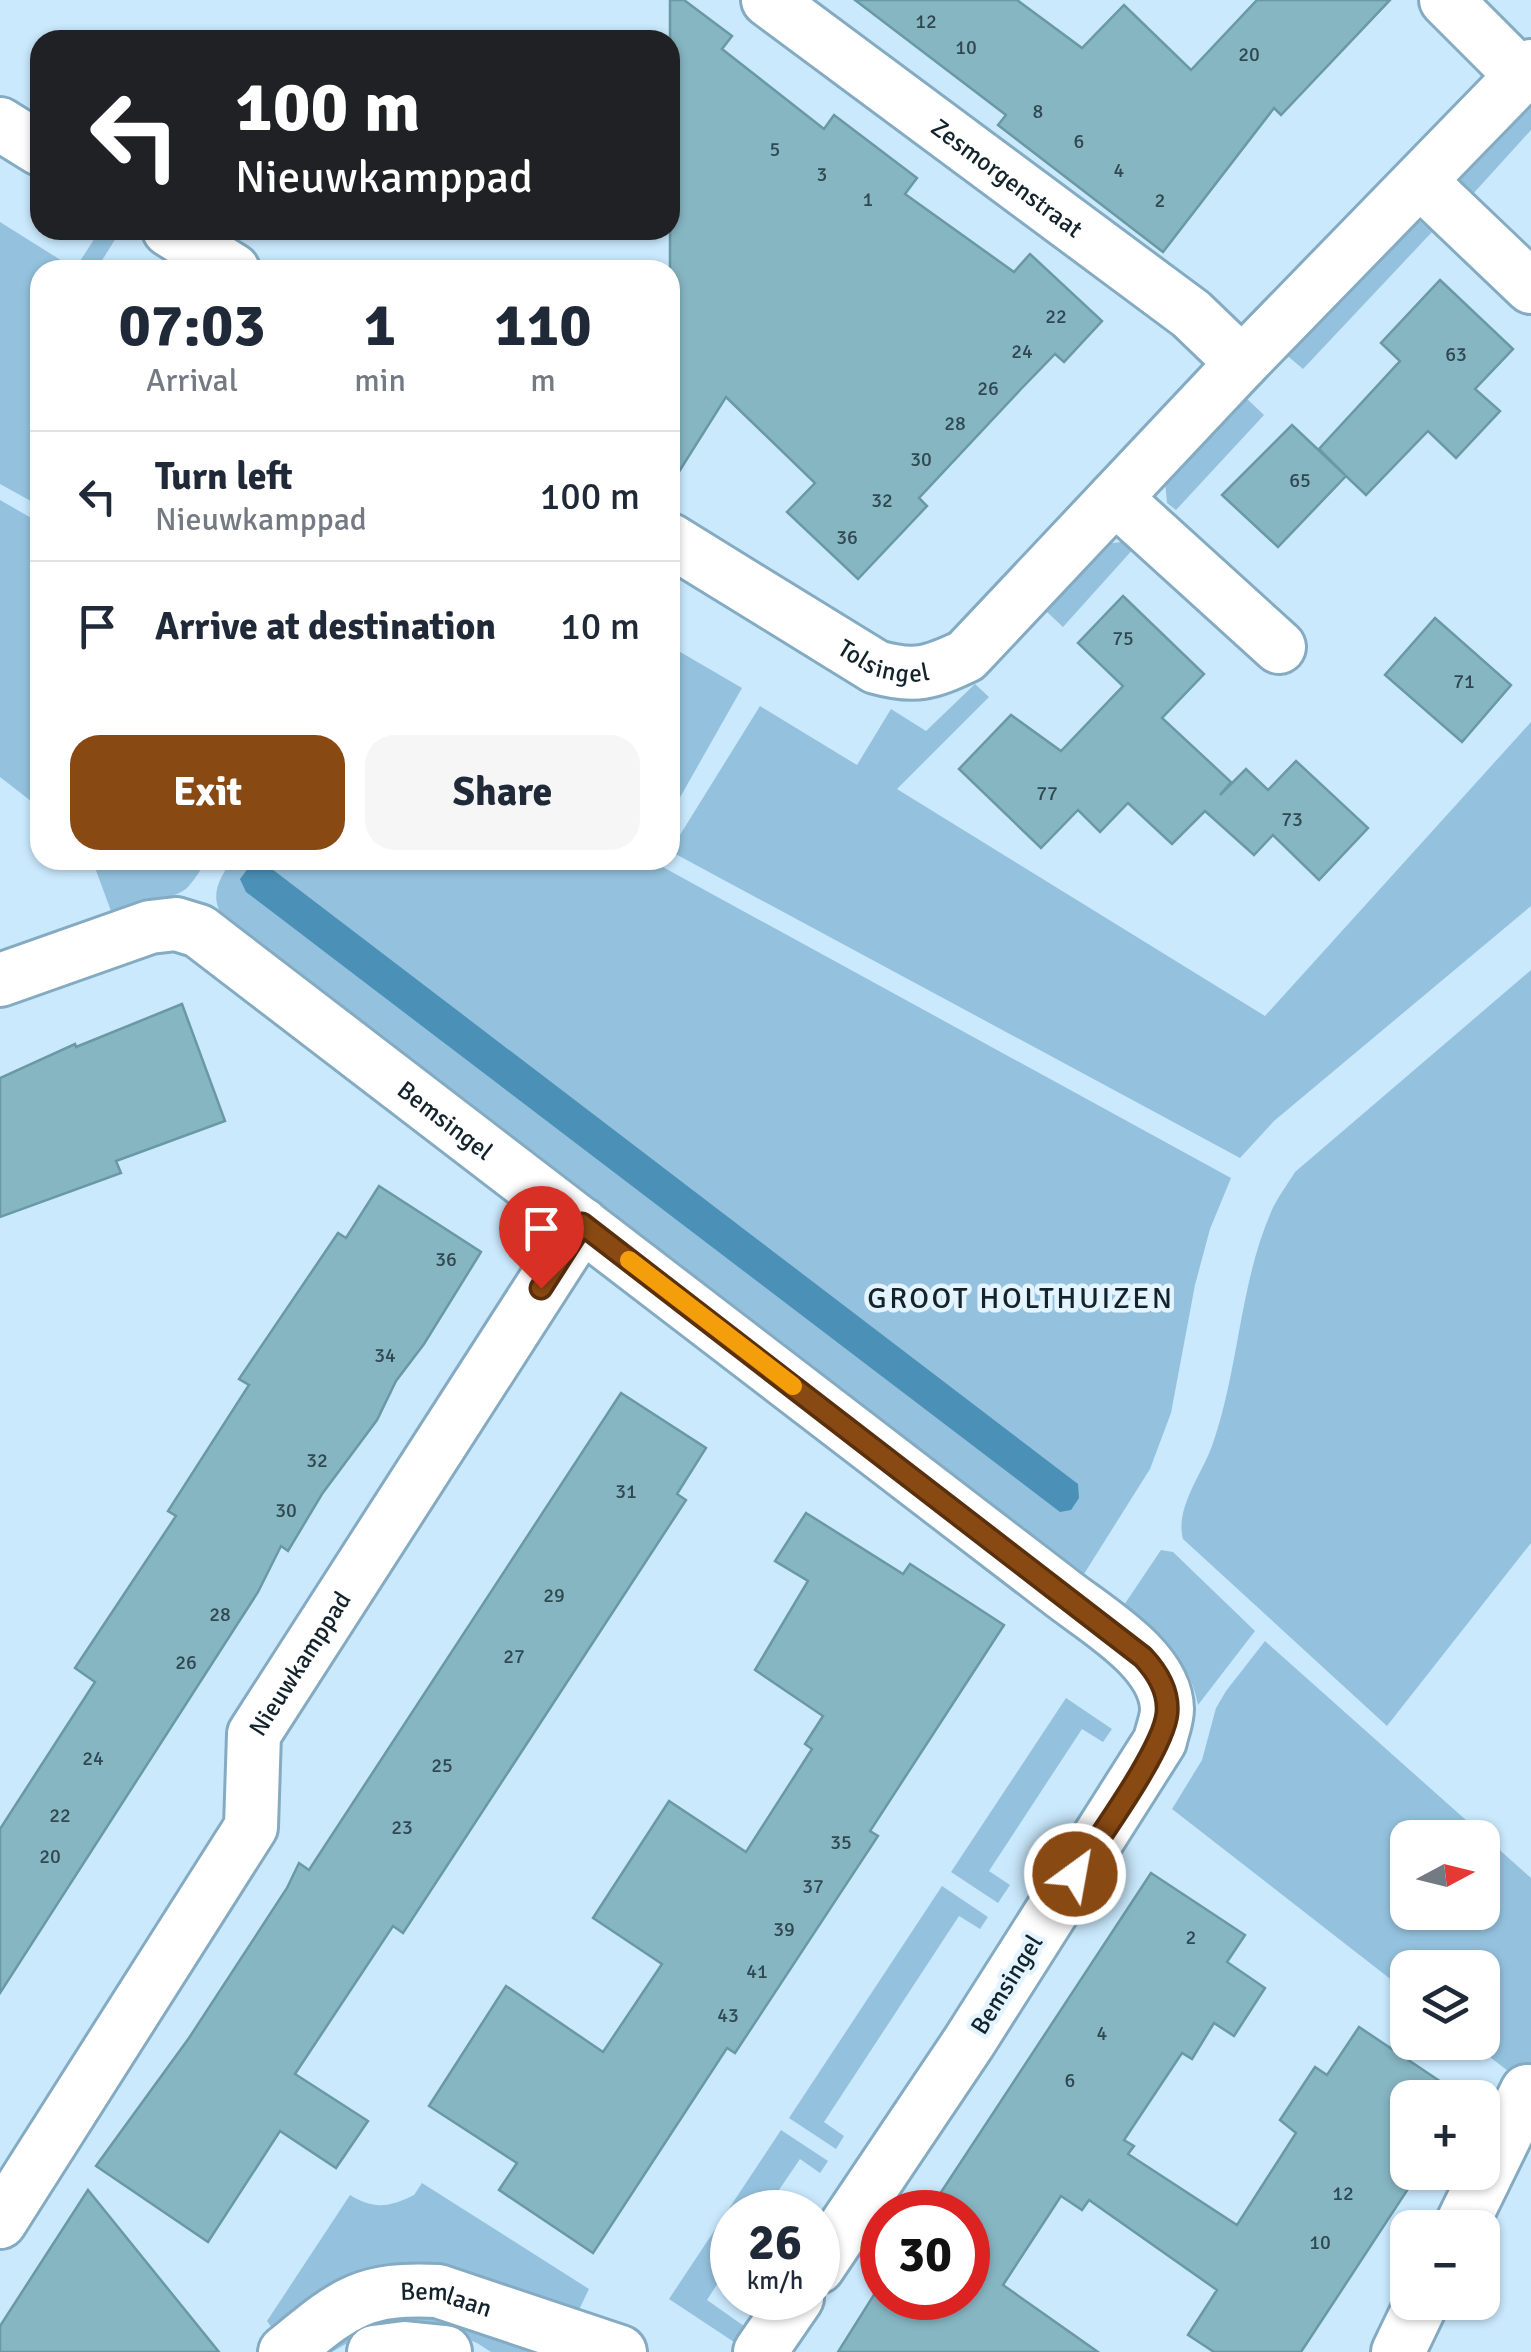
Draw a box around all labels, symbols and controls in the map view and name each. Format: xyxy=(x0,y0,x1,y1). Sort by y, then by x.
house number: 12 xyxy=(915,9,937,34)
house number: 10 xyxy=(955,35,977,60)
house number: 20 xyxy=(1238,42,1260,67)
text: 100 m xyxy=(235,64,420,150)
icon: left xyxy=(70,70,200,200)
house number: 8 xyxy=(1033,99,1043,124)
street label: Zesmorgenstraat xyxy=(925,112,1089,244)
house number: 6 xyxy=(1074,129,1084,154)
house number: 5 xyxy=(770,137,780,162)
text: Nieuwkamppad xyxy=(235,150,533,205)
house number: 4 xyxy=(1114,158,1125,183)
house number: 3 xyxy=(817,162,827,187)
house number: 1 xyxy=(863,187,873,212)
house number: 2 xyxy=(1155,188,1165,213)
text: 07:03 xyxy=(118,289,266,363)
text: 1 xyxy=(364,289,396,363)
text: 110 xyxy=(494,289,592,363)
house number: 22 xyxy=(1045,304,1067,329)
house number: 24 xyxy=(1011,339,1033,364)
house number: 63 xyxy=(1445,342,1467,367)
text: Arrival xyxy=(146,361,238,400)
text: min xyxy=(354,361,406,400)
text: m xyxy=(530,361,556,400)
house number: 26 xyxy=(977,376,999,401)
house number: 28 xyxy=(944,411,966,436)
house number: 30 xyxy=(910,447,932,472)
text: Turn left xyxy=(155,453,293,500)
house number: 65 xyxy=(1289,468,1311,493)
icon: left xyxy=(70,469,125,524)
text: 100 m xyxy=(540,473,640,520)
house number: 32 xyxy=(871,488,893,513)
text: Nieuwkamppad xyxy=(155,500,367,539)
house number: 36 xyxy=(836,525,858,550)
icon: arrive xyxy=(70,599,125,654)
text: Arrive at destination xyxy=(155,603,496,650)
text: 10 m xyxy=(560,603,640,650)
house number: 75 xyxy=(1112,626,1134,651)
street label: Tolsingel xyxy=(832,632,932,689)
house number: 71 xyxy=(1453,669,1475,694)
button: Exit xyxy=(70,735,345,850)
button: Share xyxy=(365,735,640,850)
house number: 77 xyxy=(1036,781,1058,806)
house number: 73 xyxy=(1281,807,1303,832)
street label: Bemsingel xyxy=(391,1074,499,1167)
pin xyxy=(499,1186,584,1289)
icon: arrive xyxy=(514,1201,569,1256)
house number: 36 xyxy=(435,1247,457,1272)
district label: GROOT HOLTHUIZEN xyxy=(867,1280,1175,1317)
house number: 34 xyxy=(374,1343,396,1368)
house number: 32 xyxy=(306,1448,328,1473)
house number: 31 xyxy=(615,1479,637,1504)
house number: 30 xyxy=(275,1498,297,1523)
house number: 29 xyxy=(543,1583,565,1608)
street label: Nieuwkamppad xyxy=(242,1586,358,1742)
house number: 28 xyxy=(209,1602,231,1627)
house number: 27 xyxy=(503,1644,525,1669)
house number: 26 xyxy=(175,1650,197,1675)
house number: 24 xyxy=(82,1746,104,1771)
house number: 25 xyxy=(431,1753,453,1778)
house number: 22 xyxy=(49,1803,71,1828)
house number: 23 xyxy=(391,1815,413,1840)
north arrow xyxy=(1390,1820,1500,1930)
map controls xyxy=(1390,1820,1500,2320)
position arrow xyxy=(1023,1822,1127,1926)
house number: 35 xyxy=(830,1830,852,1855)
house number: 20 xyxy=(39,1844,61,1869)
house number: 37 xyxy=(802,1874,824,1899)
house number: 39 xyxy=(773,1917,795,1942)
house number: 2 xyxy=(1186,1925,1196,1950)
street label: Bemsingel xyxy=(964,1929,1049,2040)
button: layers xyxy=(1390,1950,1500,2060)
house number: 41 xyxy=(746,1959,768,1984)
house number: 43 xyxy=(717,2003,739,2028)
house number: 4 xyxy=(1097,2021,1108,2046)
house number: 6 xyxy=(1065,2068,1075,2093)
button: + xyxy=(1390,2080,1500,2190)
house number: 12 xyxy=(1332,2181,1354,2206)
speed limit sign: 30 xyxy=(860,2190,990,2320)
button: − xyxy=(1390,2210,1500,2320)
text: 26 xyxy=(748,2212,802,2274)
house number: 10 xyxy=(1309,2230,1331,2255)
text: km/h xyxy=(747,2265,803,2296)
street label: Bemlaan xyxy=(399,2275,496,2324)

